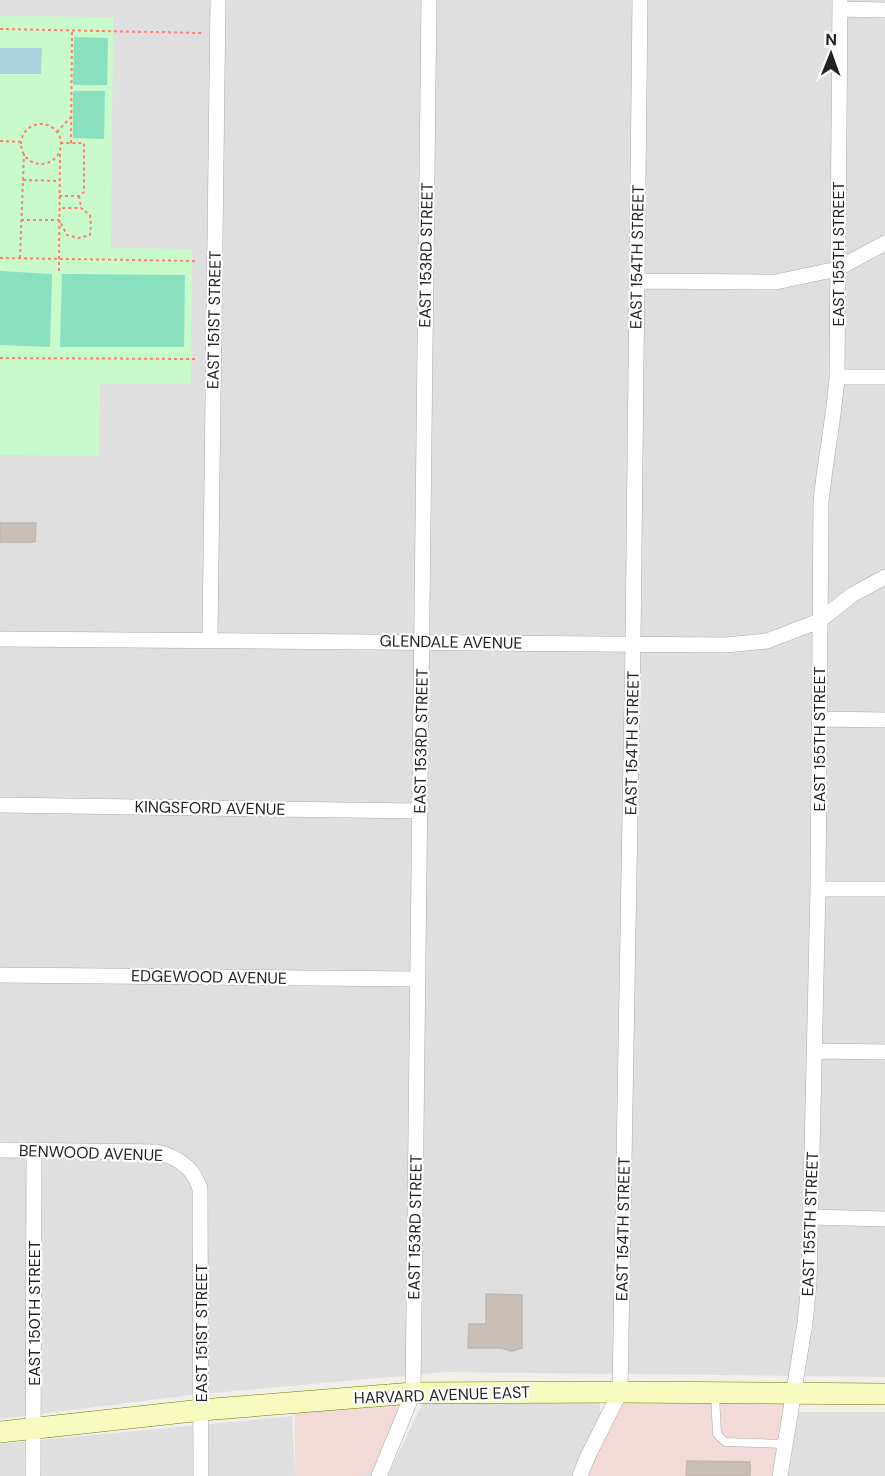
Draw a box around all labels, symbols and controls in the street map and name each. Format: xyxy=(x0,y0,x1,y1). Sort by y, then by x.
north arrow xyxy=(801,24,861,84)
text: N xyxy=(825,29,837,50)
street label: EAST 153RD STREET xyxy=(414,182,438,328)
street label: EAST 155TH STREET xyxy=(828,182,849,326)
street label: EAST 154TH STREET xyxy=(625,185,649,329)
street label: EAST 151ST STREET xyxy=(202,251,226,389)
street label: GLENDALE AVENUE xyxy=(380,630,522,654)
street label: EAST 155TH STREET xyxy=(809,667,830,811)
street label: EAST 153RD STREET xyxy=(409,668,433,814)
street label: EAST 154TH STREET xyxy=(620,671,644,815)
street label: KINGSFORD AVENUE xyxy=(134,796,286,820)
street label: EDGEWOOD AVENUE xyxy=(131,965,287,989)
street label: BENWOOD AVENUE xyxy=(19,1140,163,1166)
street label: EAST 155TH STREET xyxy=(797,1151,823,1297)
street label: EAST 153RD STREET xyxy=(403,1154,427,1300)
street label: EAST 154TH STREET xyxy=(611,1157,635,1301)
street label: EAST 150TH STREET xyxy=(24,1240,45,1386)
street label: EAST 151ST STREET xyxy=(191,1264,212,1402)
street label: HARVARD AVENUE EAST xyxy=(353,1381,531,1409)

